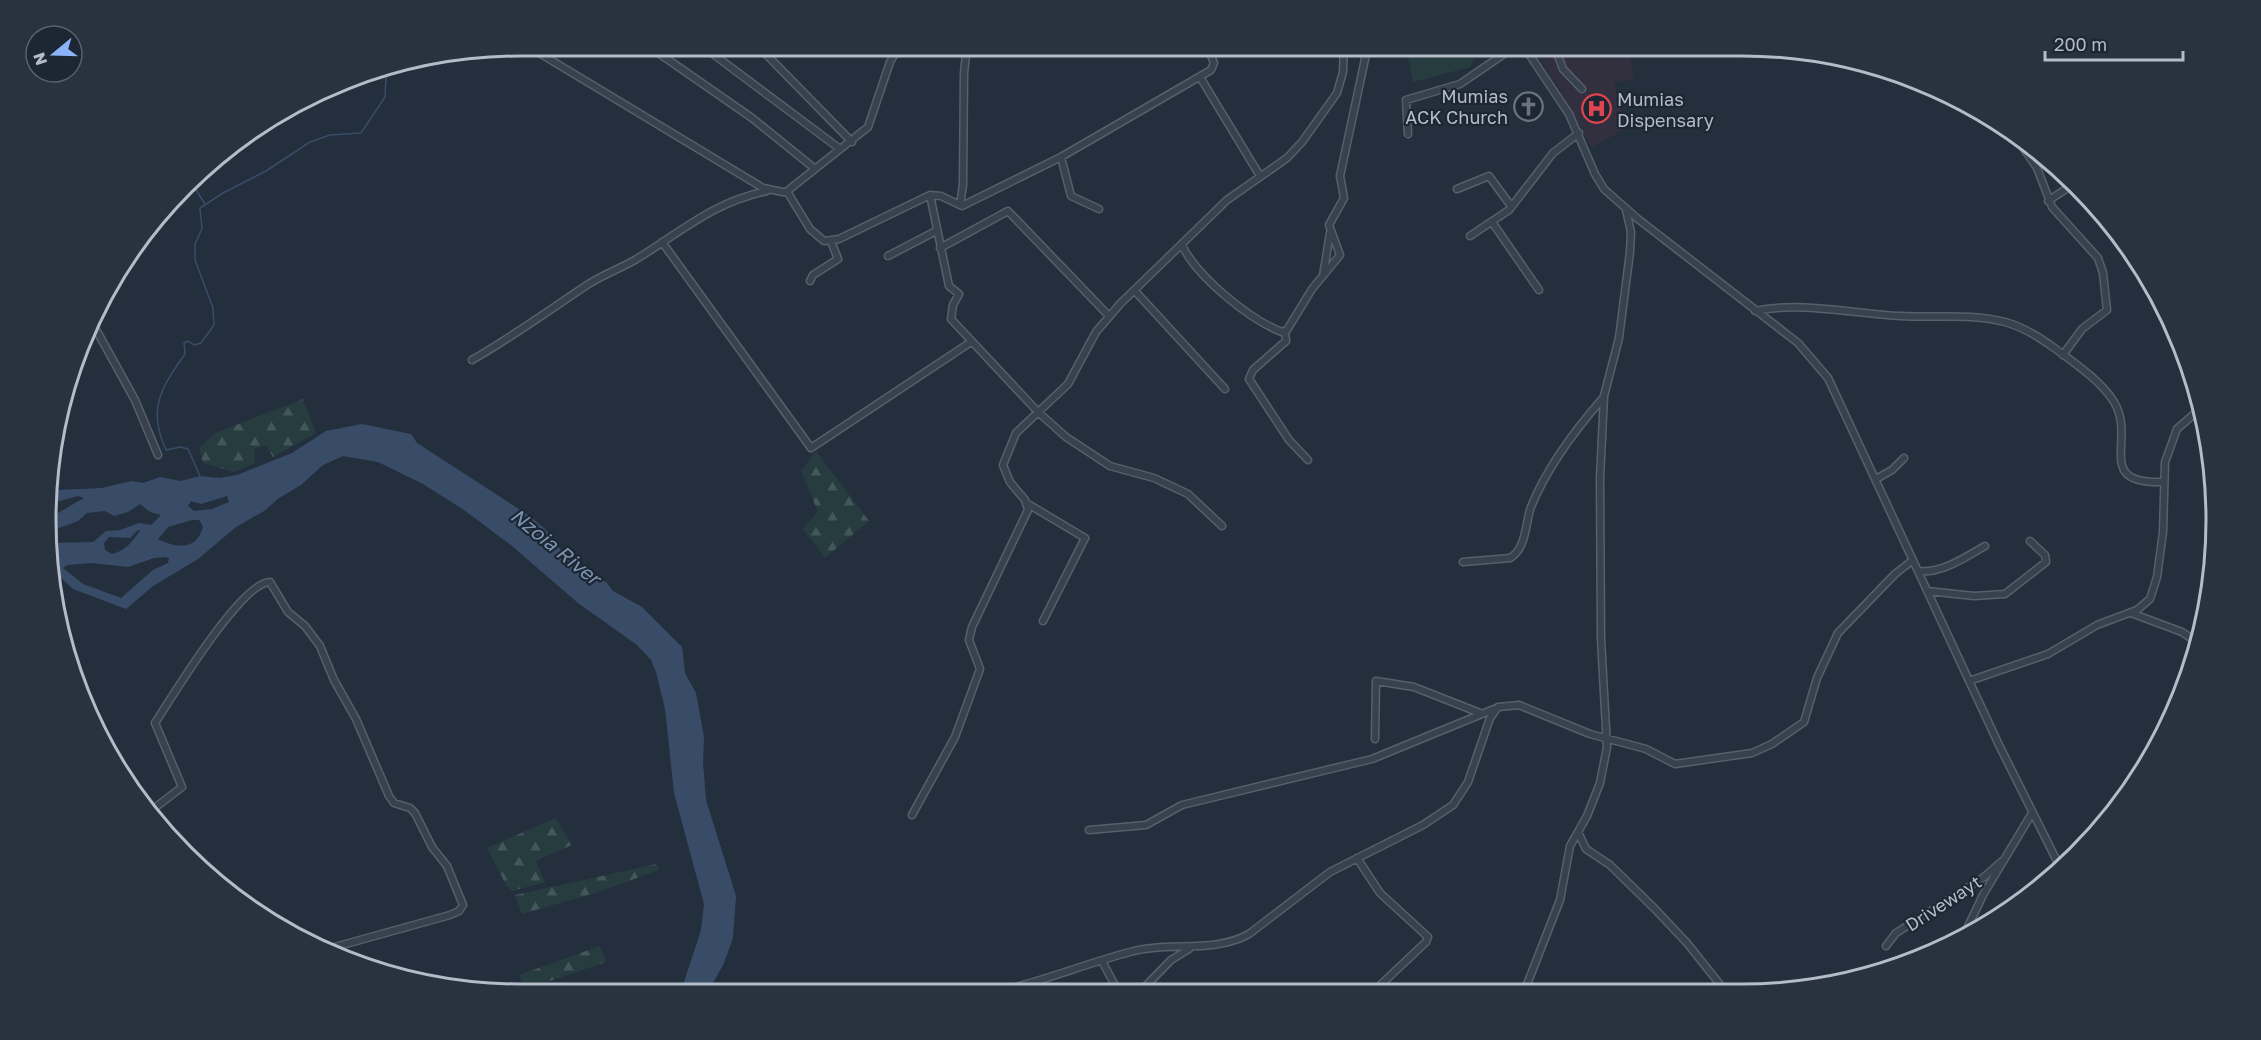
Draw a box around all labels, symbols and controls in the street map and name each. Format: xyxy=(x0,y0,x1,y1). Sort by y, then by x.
north arrow xyxy=(24,24,84,84)
scale bar xyxy=(2045,24,2183,62)
text: 200 m xyxy=(2054,33,2107,55)
text: N xyxy=(28,50,51,68)
place label: Mumias ACK Church xyxy=(1405,85,1508,128)
place label: Mumias Dispensary xyxy=(1617,88,1714,131)
church icon: Mumias ACK Church xyxy=(1513,90,1545,122)
hospital icon: Mumias Dispensary xyxy=(1580,93,1612,125)
water label: Nzoia River xyxy=(506,503,608,591)
street label: Drivewayt xyxy=(1901,870,1985,936)

